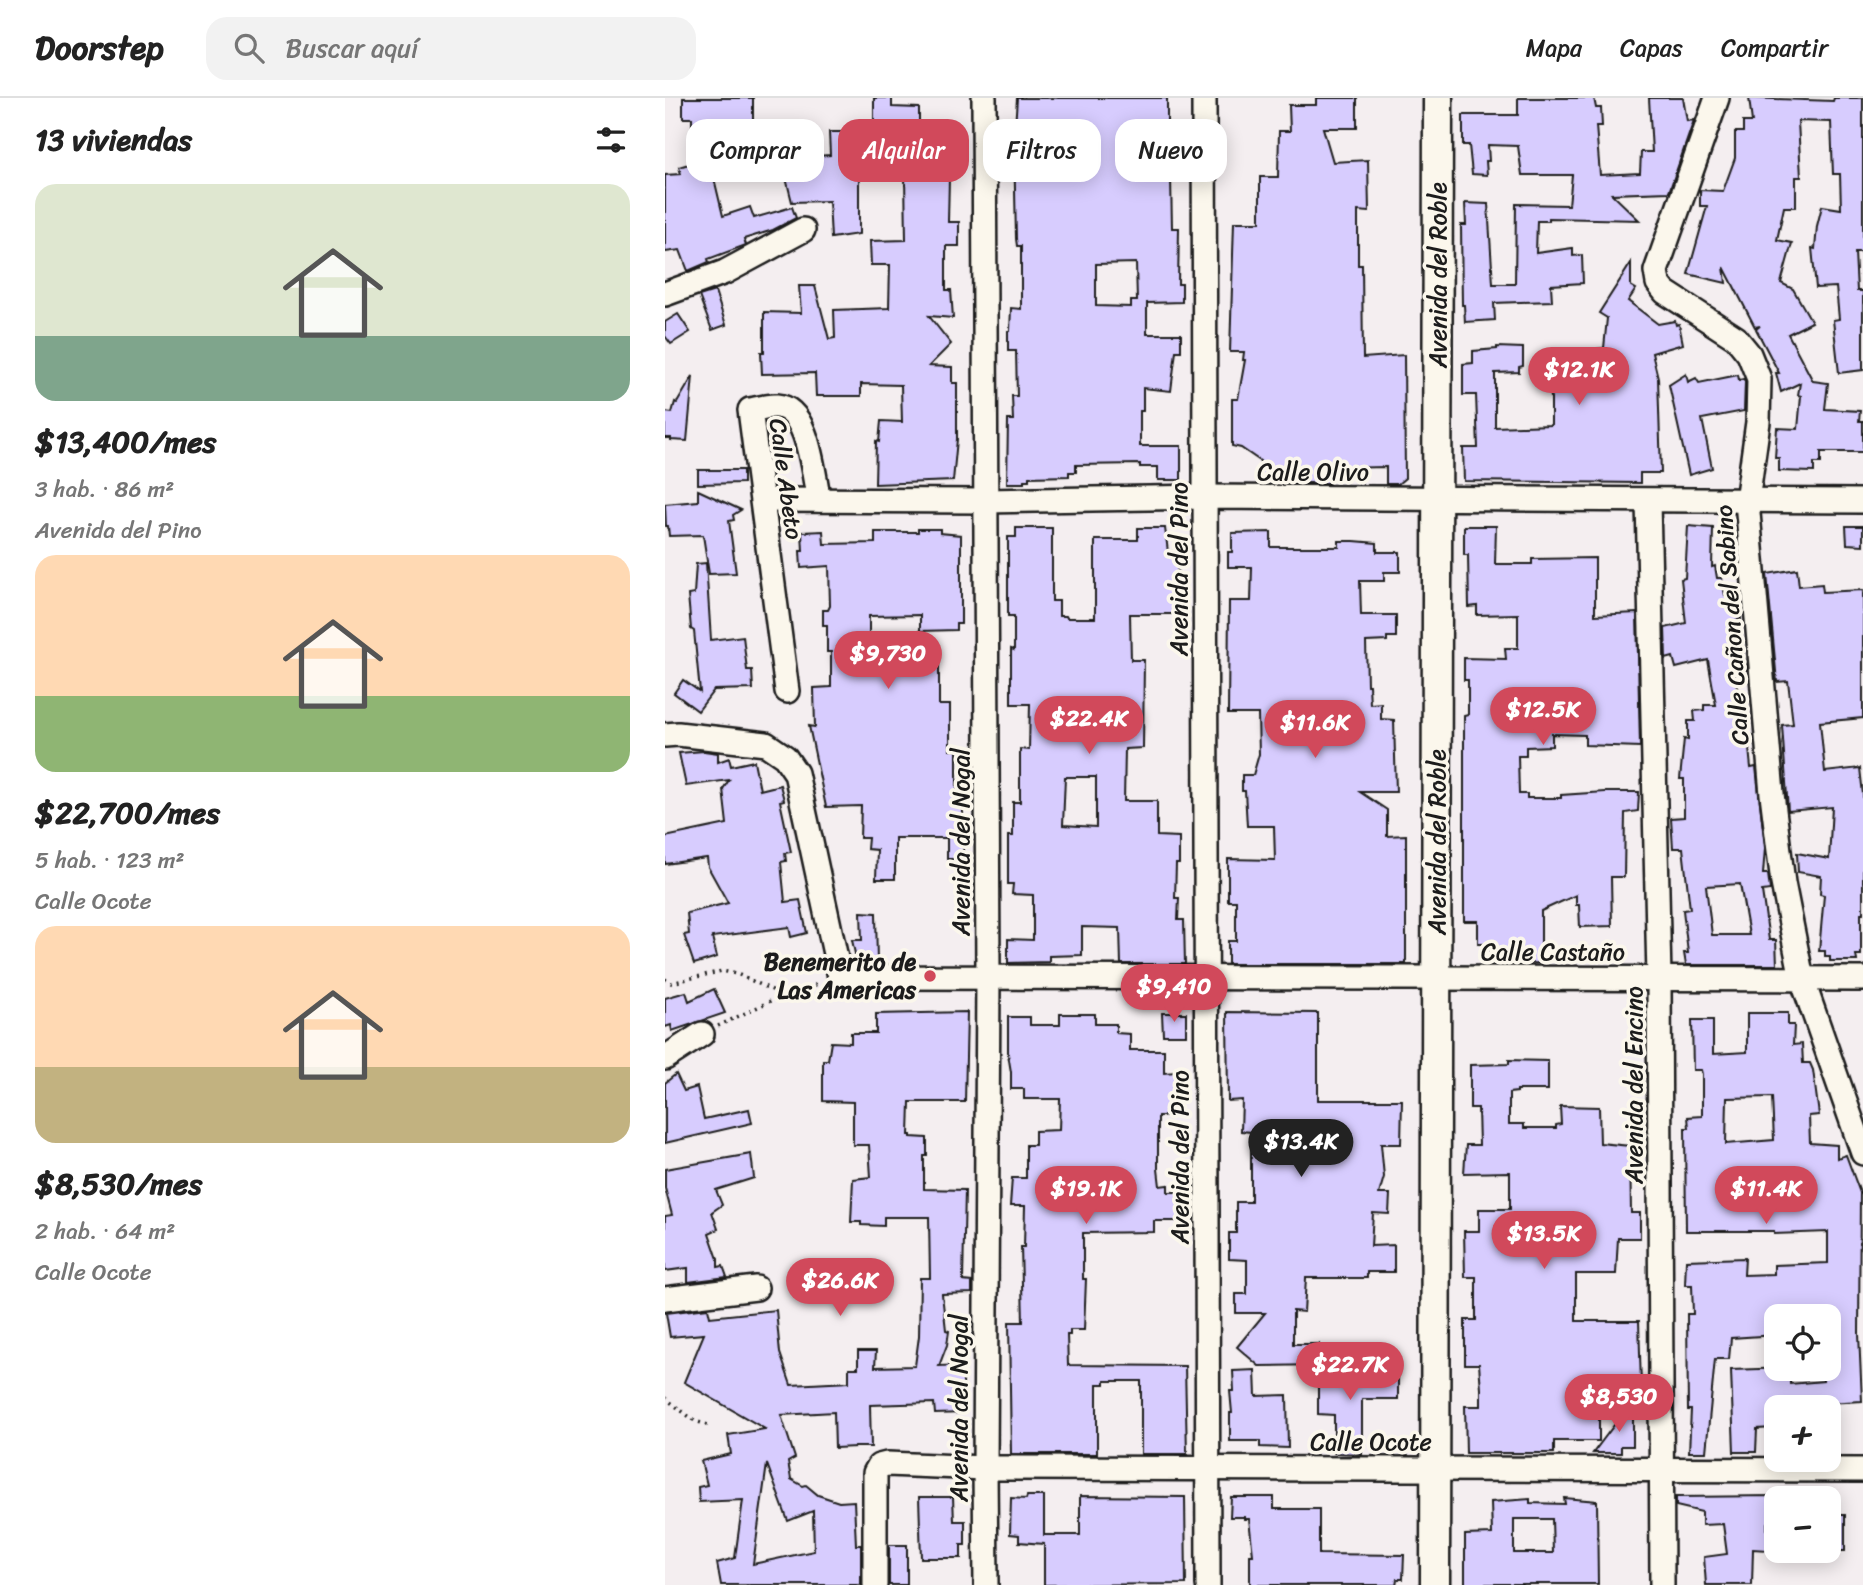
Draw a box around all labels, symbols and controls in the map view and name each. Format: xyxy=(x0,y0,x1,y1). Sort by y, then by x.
search box xyxy=(206,17,696,80)
text: Doorstep xyxy=(35,19,164,77)
text: Buscar aquí xyxy=(286,25,418,71)
text: Mapa xyxy=(1526,27,1582,69)
text: Capas xyxy=(1620,27,1683,69)
text: Compartir xyxy=(1721,27,1828,69)
icon: search xyxy=(230,29,268,67)
text: 13 viviendas xyxy=(35,113,192,167)
chip: Comprar xyxy=(686,119,824,182)
chip: Alquilar xyxy=(838,119,969,182)
chip: Filtros xyxy=(983,119,1101,182)
chip: Nuevo xyxy=(1115,119,1227,182)
icon: filters xyxy=(592,121,630,159)
street label: Avenida del Roble xyxy=(1417,182,1459,369)
icon: home xyxy=(270,230,396,356)
pin: $12.1K xyxy=(1522,348,1636,407)
text: $12.1K xyxy=(1544,349,1614,390)
text: $13,400/mes xyxy=(35,415,216,469)
street label: Calle Abeto xyxy=(757,416,815,542)
street label: Calle Olivo xyxy=(1257,451,1369,493)
text: 3 hab. · 86 m² xyxy=(35,469,174,510)
street label: Avenida del Pino xyxy=(1158,482,1200,657)
street label: Calle Cañon del Sabino xyxy=(1703,503,1761,747)
text: Avenida del Pino xyxy=(35,510,202,551)
icon: home xyxy=(270,601,396,727)
pin: $9,730 xyxy=(831,632,945,691)
text: $9,730 xyxy=(850,633,926,674)
pin: $12.5K xyxy=(1486,688,1600,747)
text: $12.5K xyxy=(1506,689,1580,730)
pin: $22.4K xyxy=(1032,696,1146,756)
text: $22.4K xyxy=(1050,698,1128,739)
pin: $11.6K xyxy=(1258,700,1372,760)
text: $11.6K xyxy=(1280,702,1350,743)
street label: Avenida del Nogal xyxy=(940,747,982,937)
street label: Avenida del Roble xyxy=(1416,749,1458,936)
text: $22,700/mes xyxy=(35,786,220,840)
text: 5 hab. · 123 m² xyxy=(35,840,184,881)
text: Calle Ocote xyxy=(35,881,151,922)
street label: Calle Castaño xyxy=(1481,931,1625,973)
place label: Benemerito de Las Americas xyxy=(764,941,917,1011)
pin: $9,410 xyxy=(1117,964,1231,1024)
text: $9,410 xyxy=(1137,966,1211,1007)
marker: Benemerito de Las Americas xyxy=(922,968,938,984)
icon: home xyxy=(270,972,396,1098)
street label: Avenida del Encino xyxy=(1613,986,1655,1185)
street label: Avenida del Pino xyxy=(1159,1070,1201,1245)
pin: $13.4K xyxy=(1244,1119,1358,1179)
text: $13.4K xyxy=(1264,1121,1338,1162)
text: $8,530/mes xyxy=(35,1157,202,1211)
pin: $19.1K xyxy=(1029,1166,1143,1226)
pin: $11.4K xyxy=(1709,1166,1823,1226)
text: $19.1K xyxy=(1051,1168,1121,1209)
text: $11.4K xyxy=(1731,1168,1801,1209)
text: 2 hab. · 64 m² xyxy=(35,1211,175,1252)
pin: $13.5K xyxy=(1487,1212,1601,1271)
text: $13.5K xyxy=(1508,1213,1580,1254)
text: Calle Ocote xyxy=(35,1252,151,1293)
pin: $26.6K xyxy=(783,1258,897,1318)
text: $26.6K xyxy=(802,1260,878,1301)
map controls xyxy=(1764,1304,1841,1563)
button: locate xyxy=(1764,1304,1841,1381)
street label: Avenida del Nogal xyxy=(938,1313,980,1503)
pin: $22.7K xyxy=(1293,1342,1407,1402)
text: $22.7K xyxy=(1312,1344,1388,1385)
pin: $8,530 xyxy=(1562,1374,1676,1434)
text: $8,530 xyxy=(1581,1376,1657,1417)
button: + xyxy=(1764,1395,1841,1472)
street label: Calle Ocote xyxy=(1310,1421,1432,1463)
button: − xyxy=(1764,1486,1841,1563)

